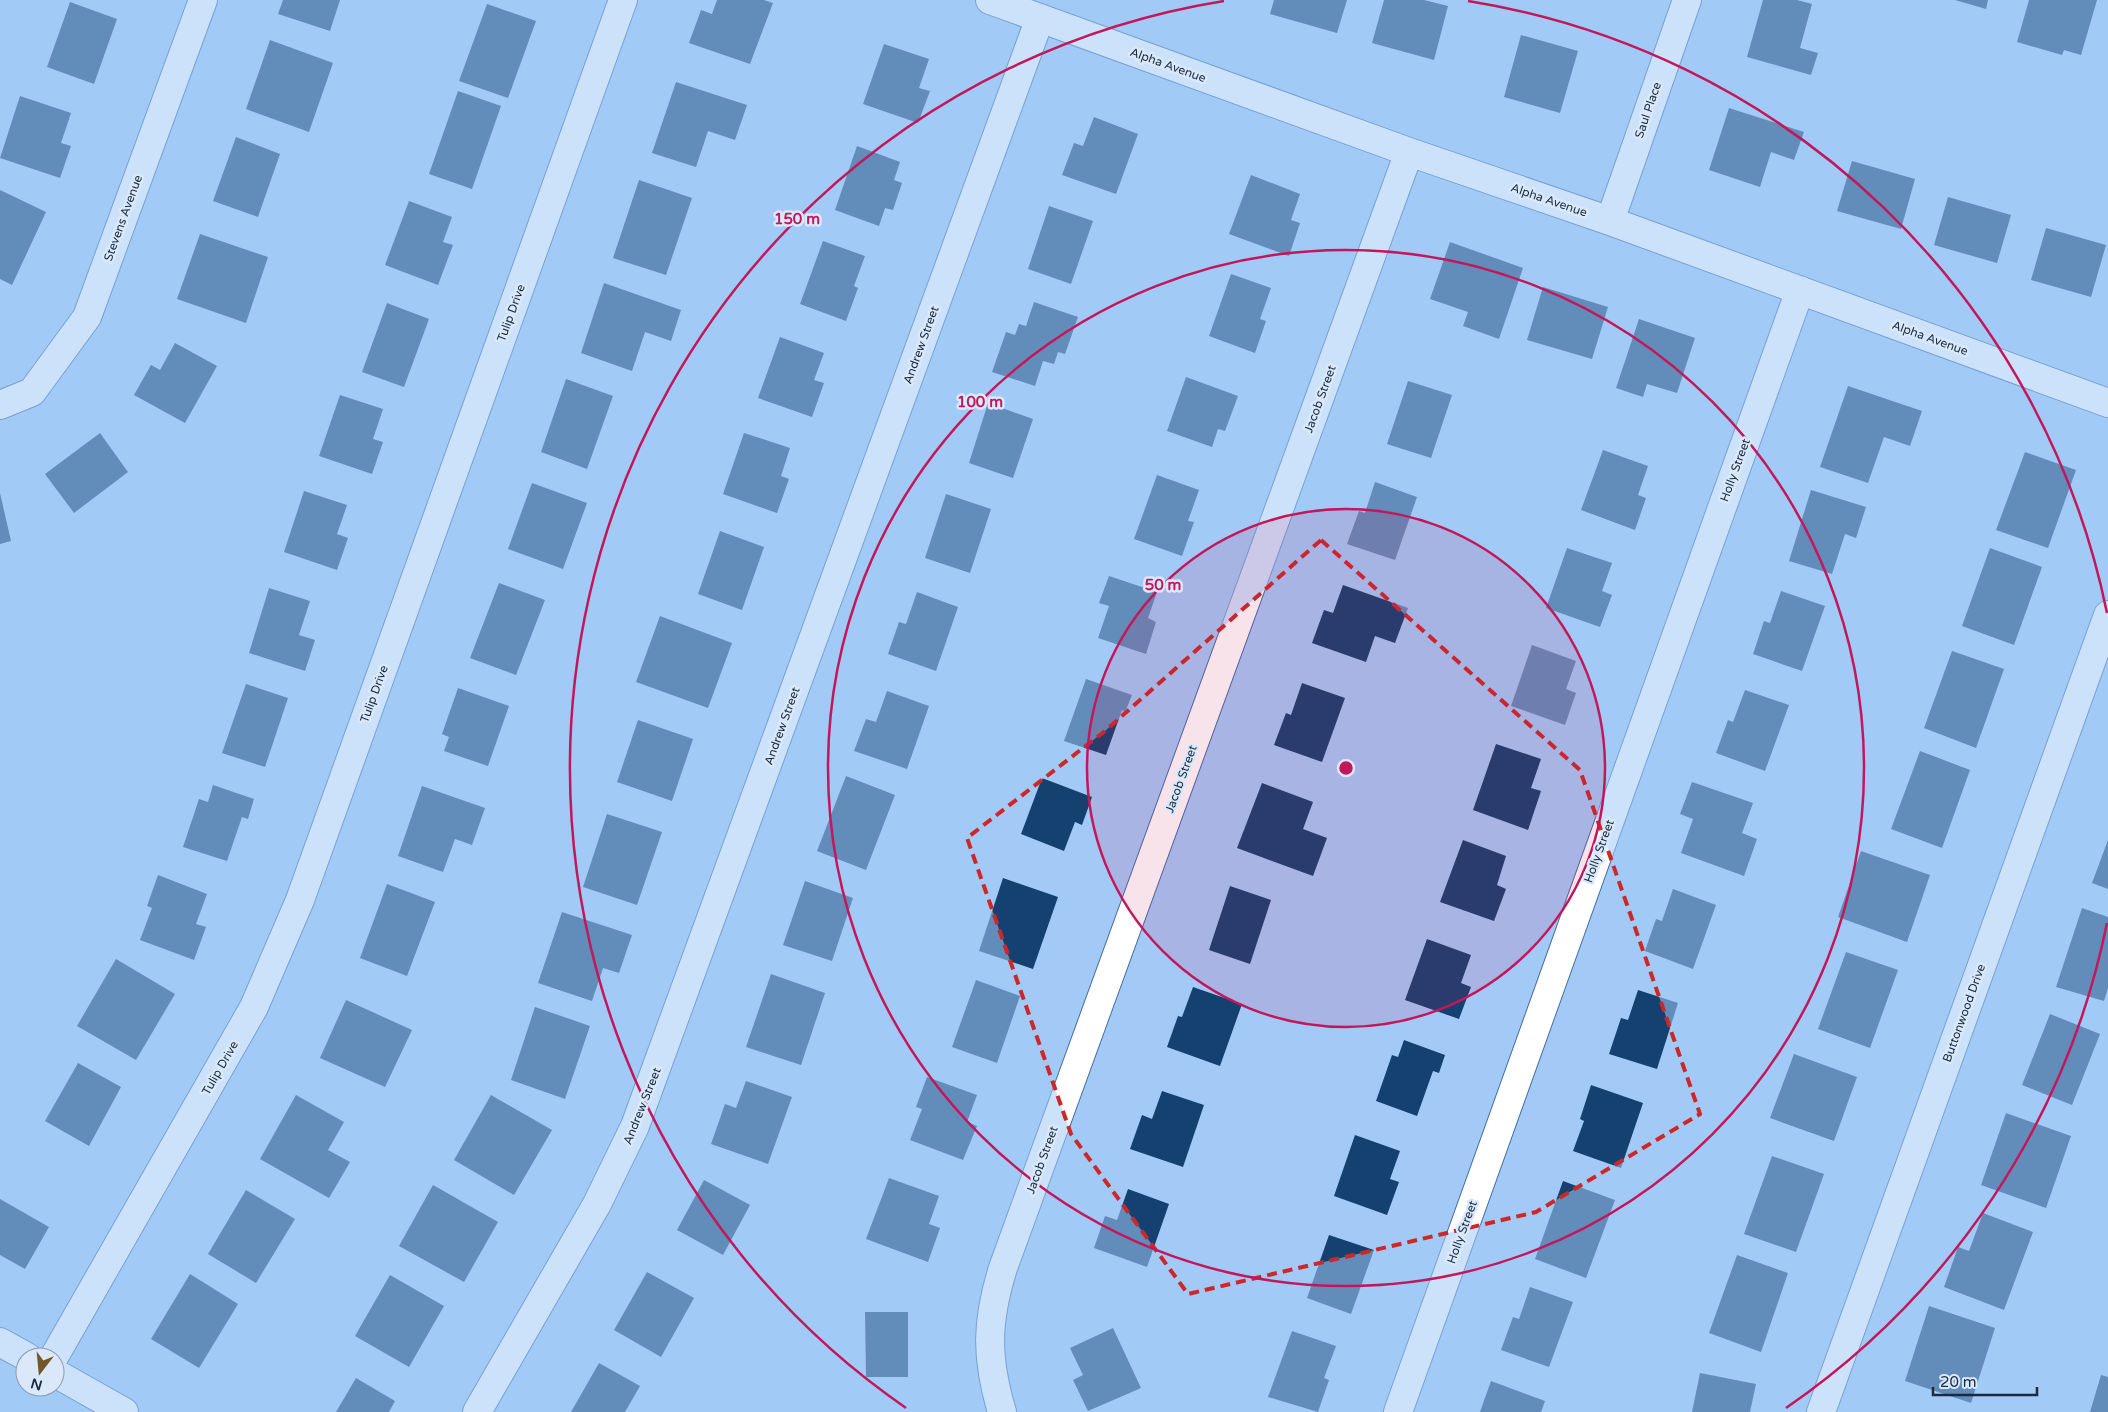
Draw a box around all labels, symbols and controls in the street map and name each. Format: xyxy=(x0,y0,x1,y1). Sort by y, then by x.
street label: Alpha Avenue xyxy=(1128,45,1208,85)
street label: Saul Place xyxy=(1632,80,1664,140)
street label: Stevens Avenue xyxy=(101,173,145,263)
street label: Alpha Avenue xyxy=(1509,180,1589,220)
text: 150 m xyxy=(774,210,820,228)
street label: Tulip Drive xyxy=(494,282,528,344)
street label: Andrew Street xyxy=(900,304,942,386)
street label: Alpha Avenue xyxy=(1890,318,1970,358)
street label: Jacob Street xyxy=(1301,363,1339,435)
text: 100 m xyxy=(957,393,1003,411)
street label: Holly Street xyxy=(1717,436,1753,503)
text: 50 m xyxy=(1145,576,1181,594)
street label: Tulip Drive xyxy=(357,663,391,725)
street label: Andrew Street xyxy=(761,685,803,767)
street label: Jacob Street xyxy=(1162,743,1200,815)
centre of rings xyxy=(1337,759,1355,777)
street label: Holly Street xyxy=(1581,817,1617,884)
street label: Buttonwood Drive xyxy=(1940,962,1988,1064)
street label: Tulip Drive xyxy=(199,1038,241,1098)
street label: Andrew Street xyxy=(620,1065,664,1147)
street label: Jacob Street xyxy=(1023,1124,1061,1196)
street label: Holly Street xyxy=(1444,1198,1480,1265)
north arrow xyxy=(15,1347,65,1397)
scale bar xyxy=(1933,1364,2037,1396)
text: 20 m xyxy=(1940,1373,1977,1391)
text: N xyxy=(29,1374,44,1394)

